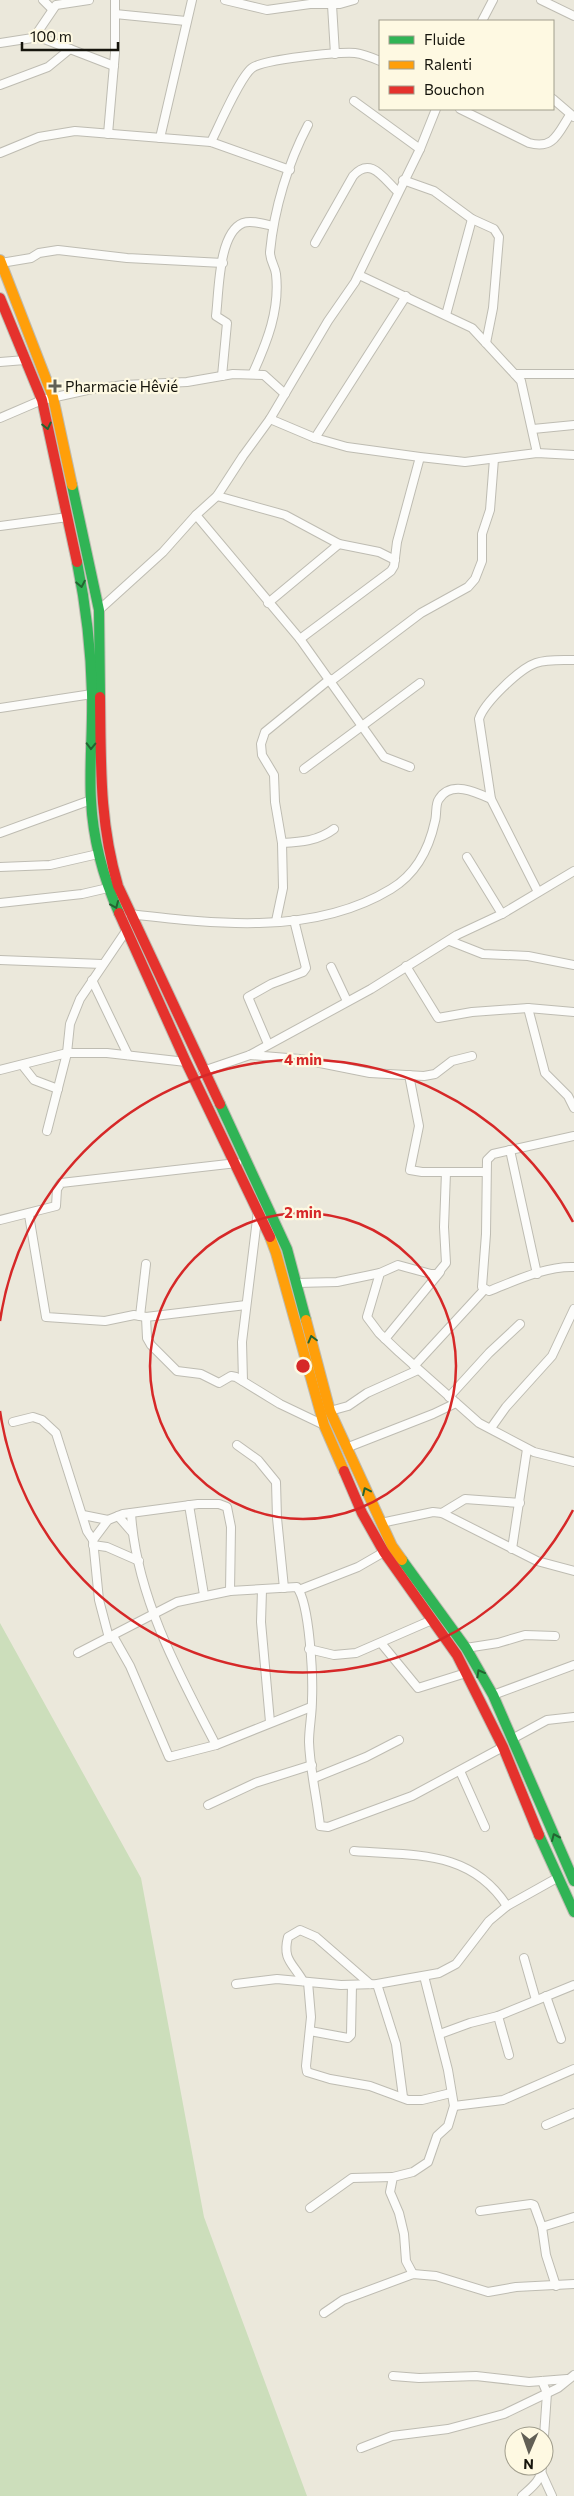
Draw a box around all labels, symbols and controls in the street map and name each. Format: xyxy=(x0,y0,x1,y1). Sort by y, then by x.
scale bar xyxy=(22,20,119,52)
legend xyxy=(379,20,554,110)
text: 100 m xyxy=(30,27,72,45)
text: Fluide xyxy=(424,30,465,48)
text: Ralenti xyxy=(424,55,472,73)
text: Bouchon xyxy=(424,80,485,98)
place label: Pharmacie Hêvié xyxy=(65,377,178,395)
marker: Pharmacie Hêvié xyxy=(49,380,61,392)
one-way arrow xyxy=(42,421,52,430)
one-way arrow xyxy=(76,580,86,589)
one-way arrow xyxy=(86,743,96,751)
one-way arrow xyxy=(109,900,120,909)
text: 4 min xyxy=(284,1050,322,1068)
text: 2 min xyxy=(284,1203,322,1221)
one-way arrow xyxy=(307,1335,317,1343)
centre of rings xyxy=(294,1357,312,1375)
one-way arrow xyxy=(362,1487,372,1496)
one-way arrow xyxy=(476,1669,486,1678)
one-way arrow xyxy=(550,1833,561,1842)
north arrow xyxy=(504,2426,554,2476)
text: N xyxy=(523,2456,534,2473)

